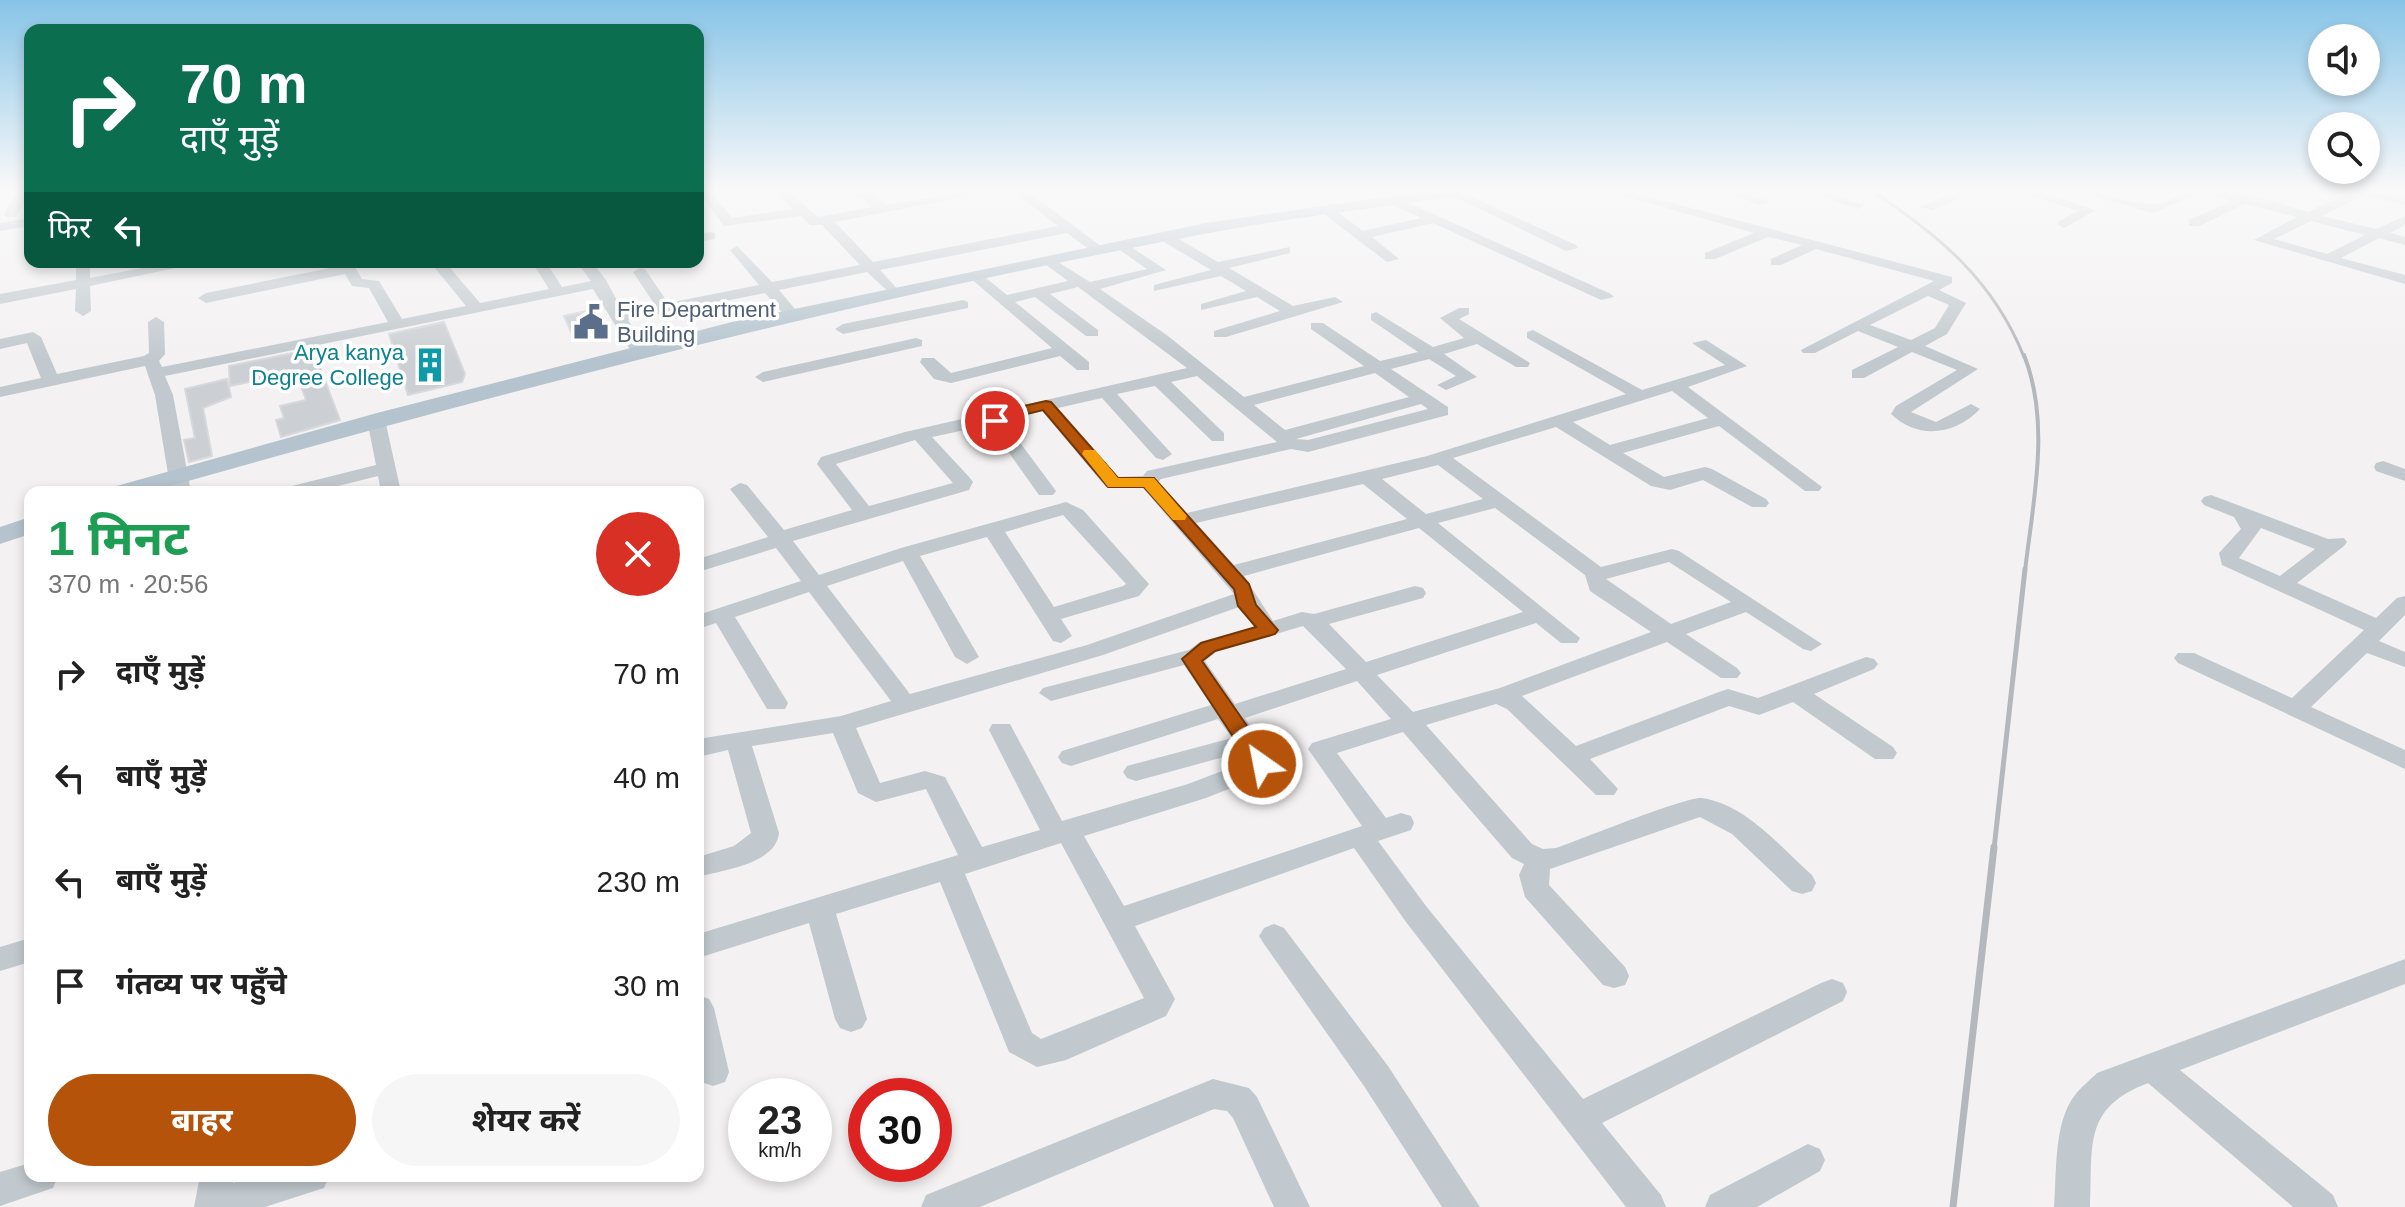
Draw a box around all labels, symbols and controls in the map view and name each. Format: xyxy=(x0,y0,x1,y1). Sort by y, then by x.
map controls xyxy=(2308,24,2380,184)
button: sound xyxy=(2308,24,2380,96)
text: 70 m xyxy=(180,52,308,115)
icon: right xyxy=(48,56,152,160)
button: search xyxy=(2308,112,2380,184)
text: दाएँ मुड़ें xyxy=(180,118,279,159)
icon: left xyxy=(107,208,151,252)
text: फिर xyxy=(48,211,91,244)
place label: Fire Department Building xyxy=(617,297,776,347)
public building icon: Fire Department Building xyxy=(572,303,610,341)
place label: Arya kanya Degree College xyxy=(251,340,405,390)
building icon: Arya kanya Degree College xyxy=(411,346,449,384)
pin xyxy=(961,387,1029,455)
icon: arrive xyxy=(973,399,1017,443)
text: 1 मिनट xyxy=(48,512,189,565)
button: close xyxy=(596,512,680,596)
text: 370 m · 20:56 xyxy=(48,569,208,599)
icon: right xyxy=(48,652,92,696)
text: दाएँ मुड़ें xyxy=(116,655,205,688)
text: 70 m xyxy=(613,657,680,690)
position arrow xyxy=(1220,722,1304,806)
icon: left xyxy=(48,756,92,800)
text: बाएँ मुड़ें xyxy=(116,759,207,792)
text: 40 m xyxy=(613,761,680,794)
icon: left xyxy=(48,860,92,904)
text: बाएँ मुड़ें xyxy=(116,863,207,896)
text: 230 m xyxy=(597,865,680,898)
icon: arrive xyxy=(48,964,92,1008)
text: गंतव्य पर पहुँचे xyxy=(116,967,287,1000)
text: 30 m xyxy=(613,969,680,1002)
button: बाहर xyxy=(48,1074,356,1166)
button: शेयर करें xyxy=(372,1074,680,1166)
speed limit sign: 30 xyxy=(848,1078,952,1182)
text: 23 xyxy=(758,1098,802,1142)
text: km/h xyxy=(758,1139,802,1161)

